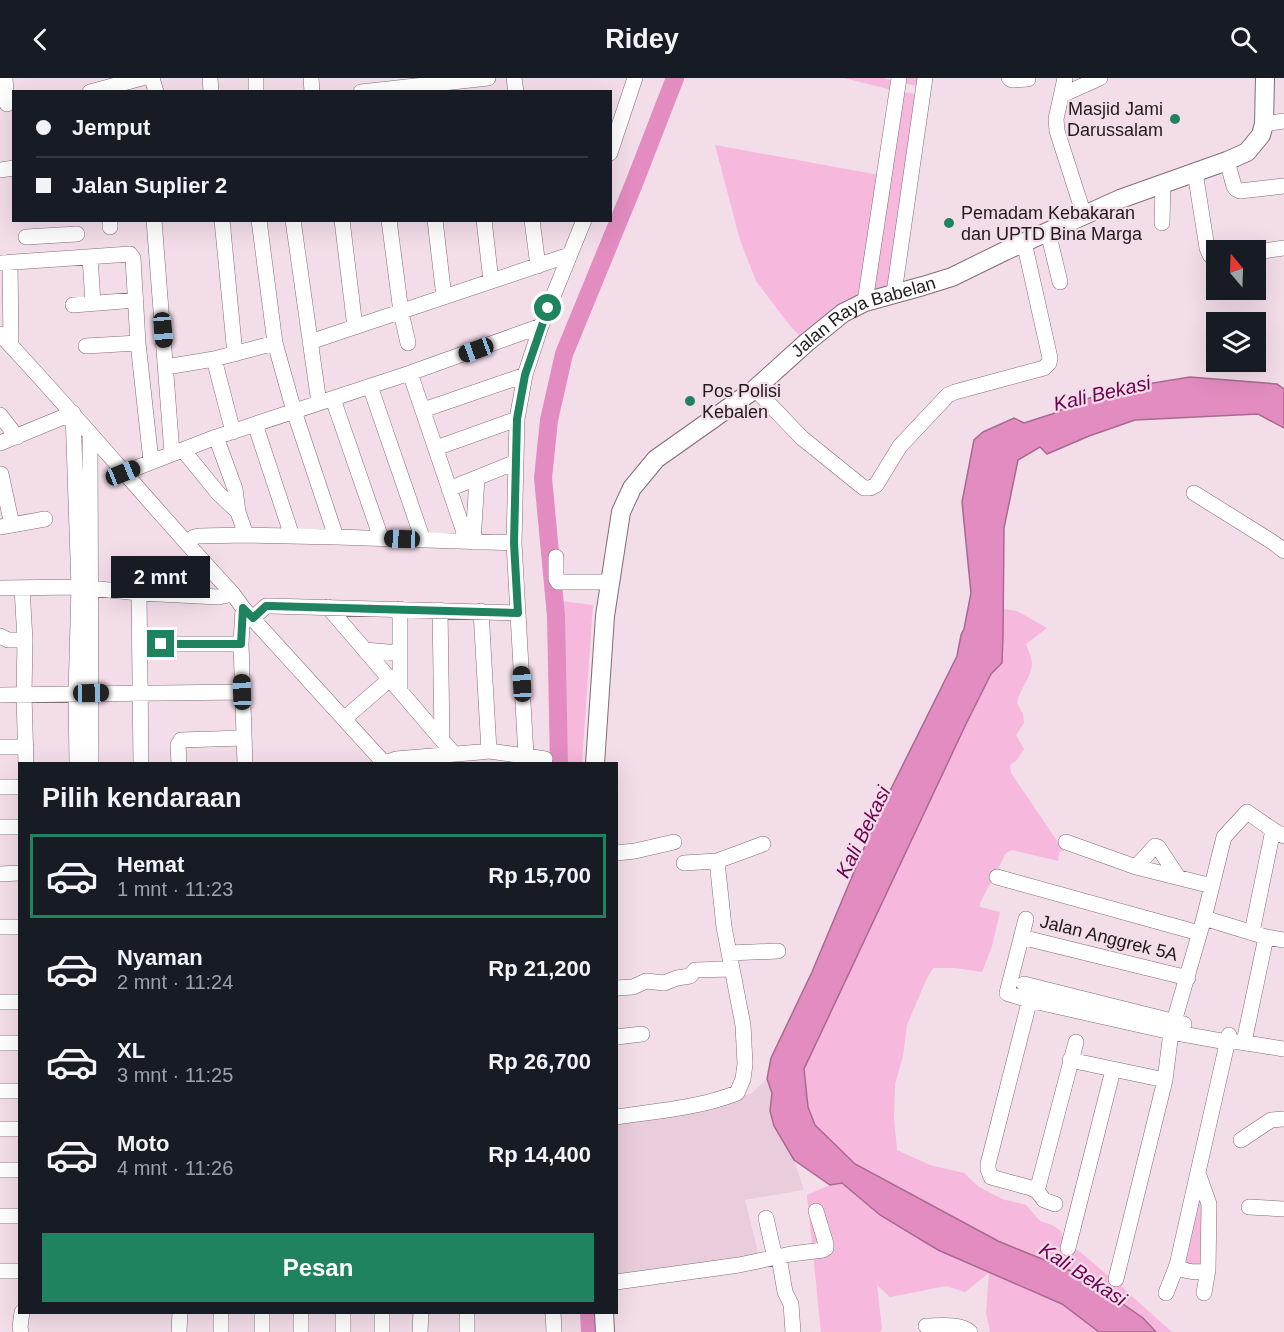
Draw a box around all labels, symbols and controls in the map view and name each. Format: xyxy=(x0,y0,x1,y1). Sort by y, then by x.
icon: back xyxy=(24,23,57,56)
icon: search xyxy=(1227,23,1260,56)
text: Ridey xyxy=(605,24,679,54)
place label: Masjid Jami Darussalam xyxy=(1067,99,1163,140)
marker: Masjid Jami Darussalam xyxy=(1168,112,1182,126)
text: Jemput xyxy=(72,115,150,140)
text: Jalan Suplier 2 xyxy=(72,173,227,198)
place label: Pemadam Kebakaran dan UPTD Bina Marga xyxy=(961,203,1143,244)
marker: Pemadam Kebakaran dan UPTD Bina Marga xyxy=(942,216,956,230)
north arrow xyxy=(1206,240,1266,300)
map controls xyxy=(1206,240,1266,372)
street label: Jalan Raya Babelan xyxy=(787,273,938,361)
route start xyxy=(534,294,561,321)
car xyxy=(152,311,174,349)
button: layers xyxy=(1206,312,1266,372)
car xyxy=(456,335,496,365)
water label: Kali Bekasi xyxy=(1051,371,1153,415)
place label: Pos Polisi Kebalen xyxy=(702,381,781,422)
marker: Pos Polisi Kebalen xyxy=(683,394,697,408)
car xyxy=(103,458,143,488)
car xyxy=(384,529,420,549)
callout: 2 mnt xyxy=(112,557,210,599)
text: 2 mnt xyxy=(134,566,187,588)
route end xyxy=(147,630,174,657)
car xyxy=(512,666,532,702)
car xyxy=(232,674,252,710)
car xyxy=(73,684,109,702)
water label: Kali Bekasi xyxy=(831,782,895,881)
text: Pilih kendaraan xyxy=(42,783,242,813)
icon: car xyxy=(45,849,99,903)
text: Hemat xyxy=(117,852,184,877)
text: Rp 15,700 xyxy=(488,863,591,888)
text: 1 mnt · 11:23 xyxy=(117,878,233,900)
street label: Jalan Anggrek 5A xyxy=(1038,911,1180,965)
icon: car xyxy=(45,942,99,996)
text: Nyaman xyxy=(117,945,203,970)
text: Rp 21,200 xyxy=(488,956,591,981)
text: 2 mnt · 11:24 xyxy=(117,971,233,993)
icon: car xyxy=(45,1035,99,1089)
text: XL xyxy=(117,1038,145,1063)
text: Rp 26,700 xyxy=(488,1049,591,1074)
text: 3 mnt · 11:25 xyxy=(117,1064,233,1086)
icon: car xyxy=(45,1128,99,1182)
text: Moto xyxy=(117,1131,170,1156)
text: Rp 14,400 xyxy=(488,1142,591,1167)
text: 4 mnt · 11:26 xyxy=(117,1157,233,1179)
button: Pesan xyxy=(42,1233,594,1302)
water label: Kali Bekasi xyxy=(1036,1238,1131,1310)

